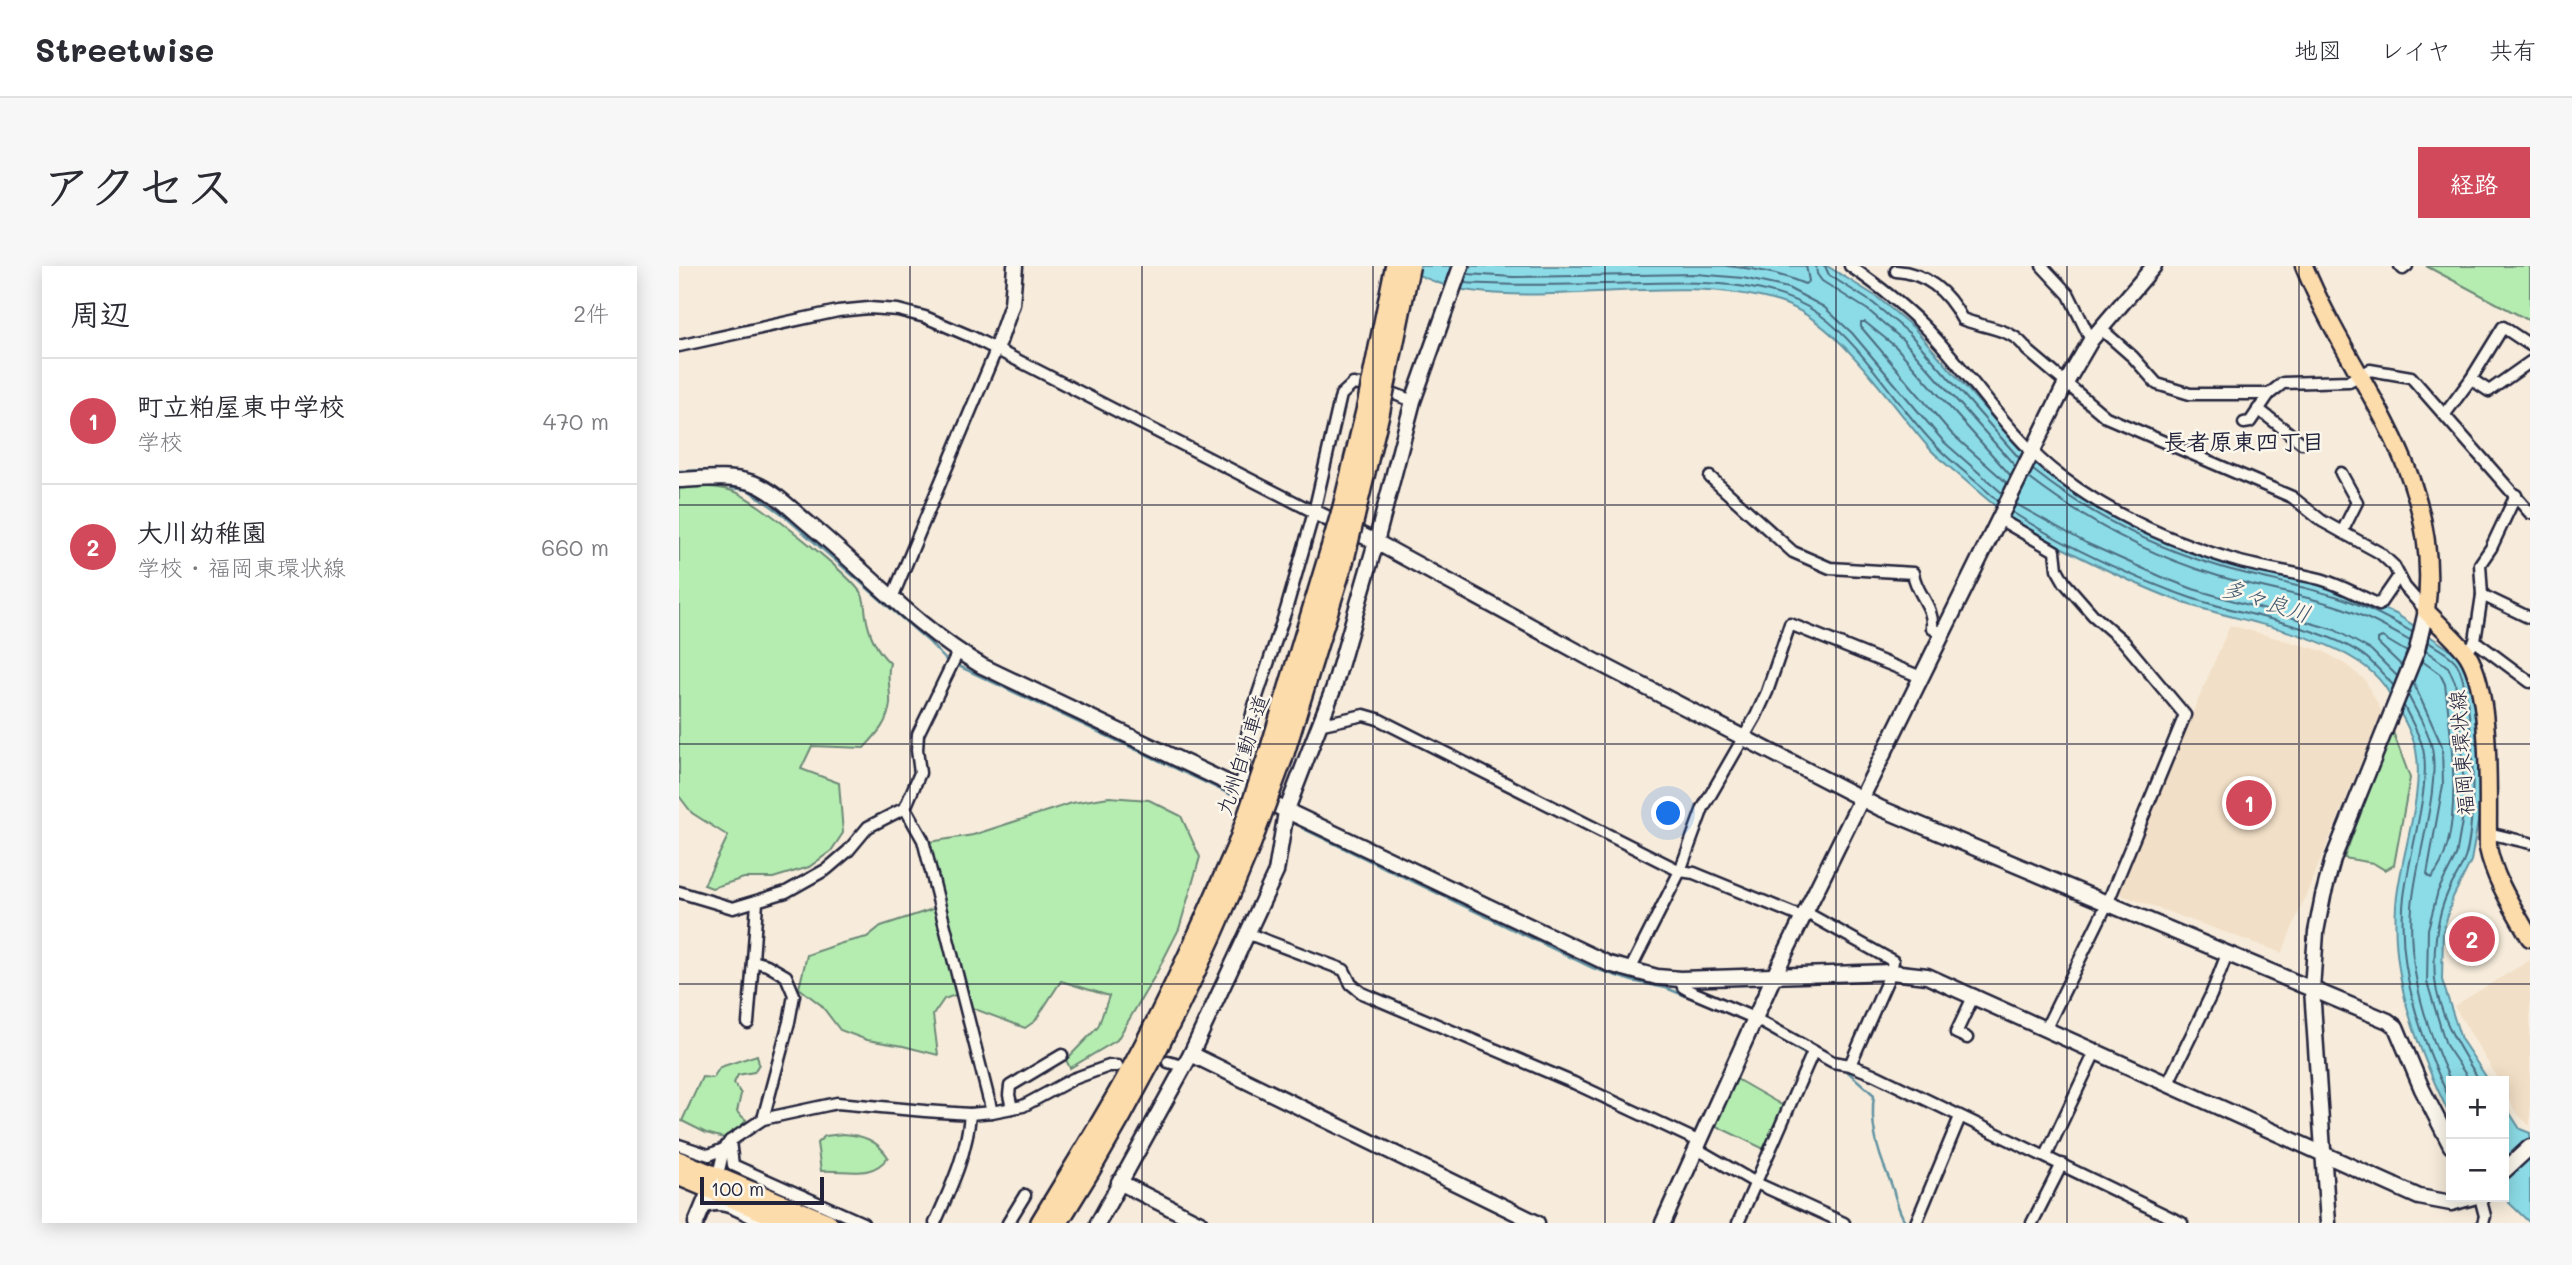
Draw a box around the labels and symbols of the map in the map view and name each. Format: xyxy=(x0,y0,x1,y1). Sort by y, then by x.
district label: 長者原東四丁目 xyxy=(2164,426,2325,456)
water label: 多々良川 xyxy=(2218,572,2315,629)
street label: 福岡東環状線 xyxy=(2443,689,2478,817)
street label: 九州自動車道 xyxy=(1209,690,1274,819)
pin: 1 xyxy=(2226,777,2272,829)
your location xyxy=(1651,796,1685,830)
pin: 2 xyxy=(2449,913,2495,965)
scale bar xyxy=(700,1174,824,1206)

